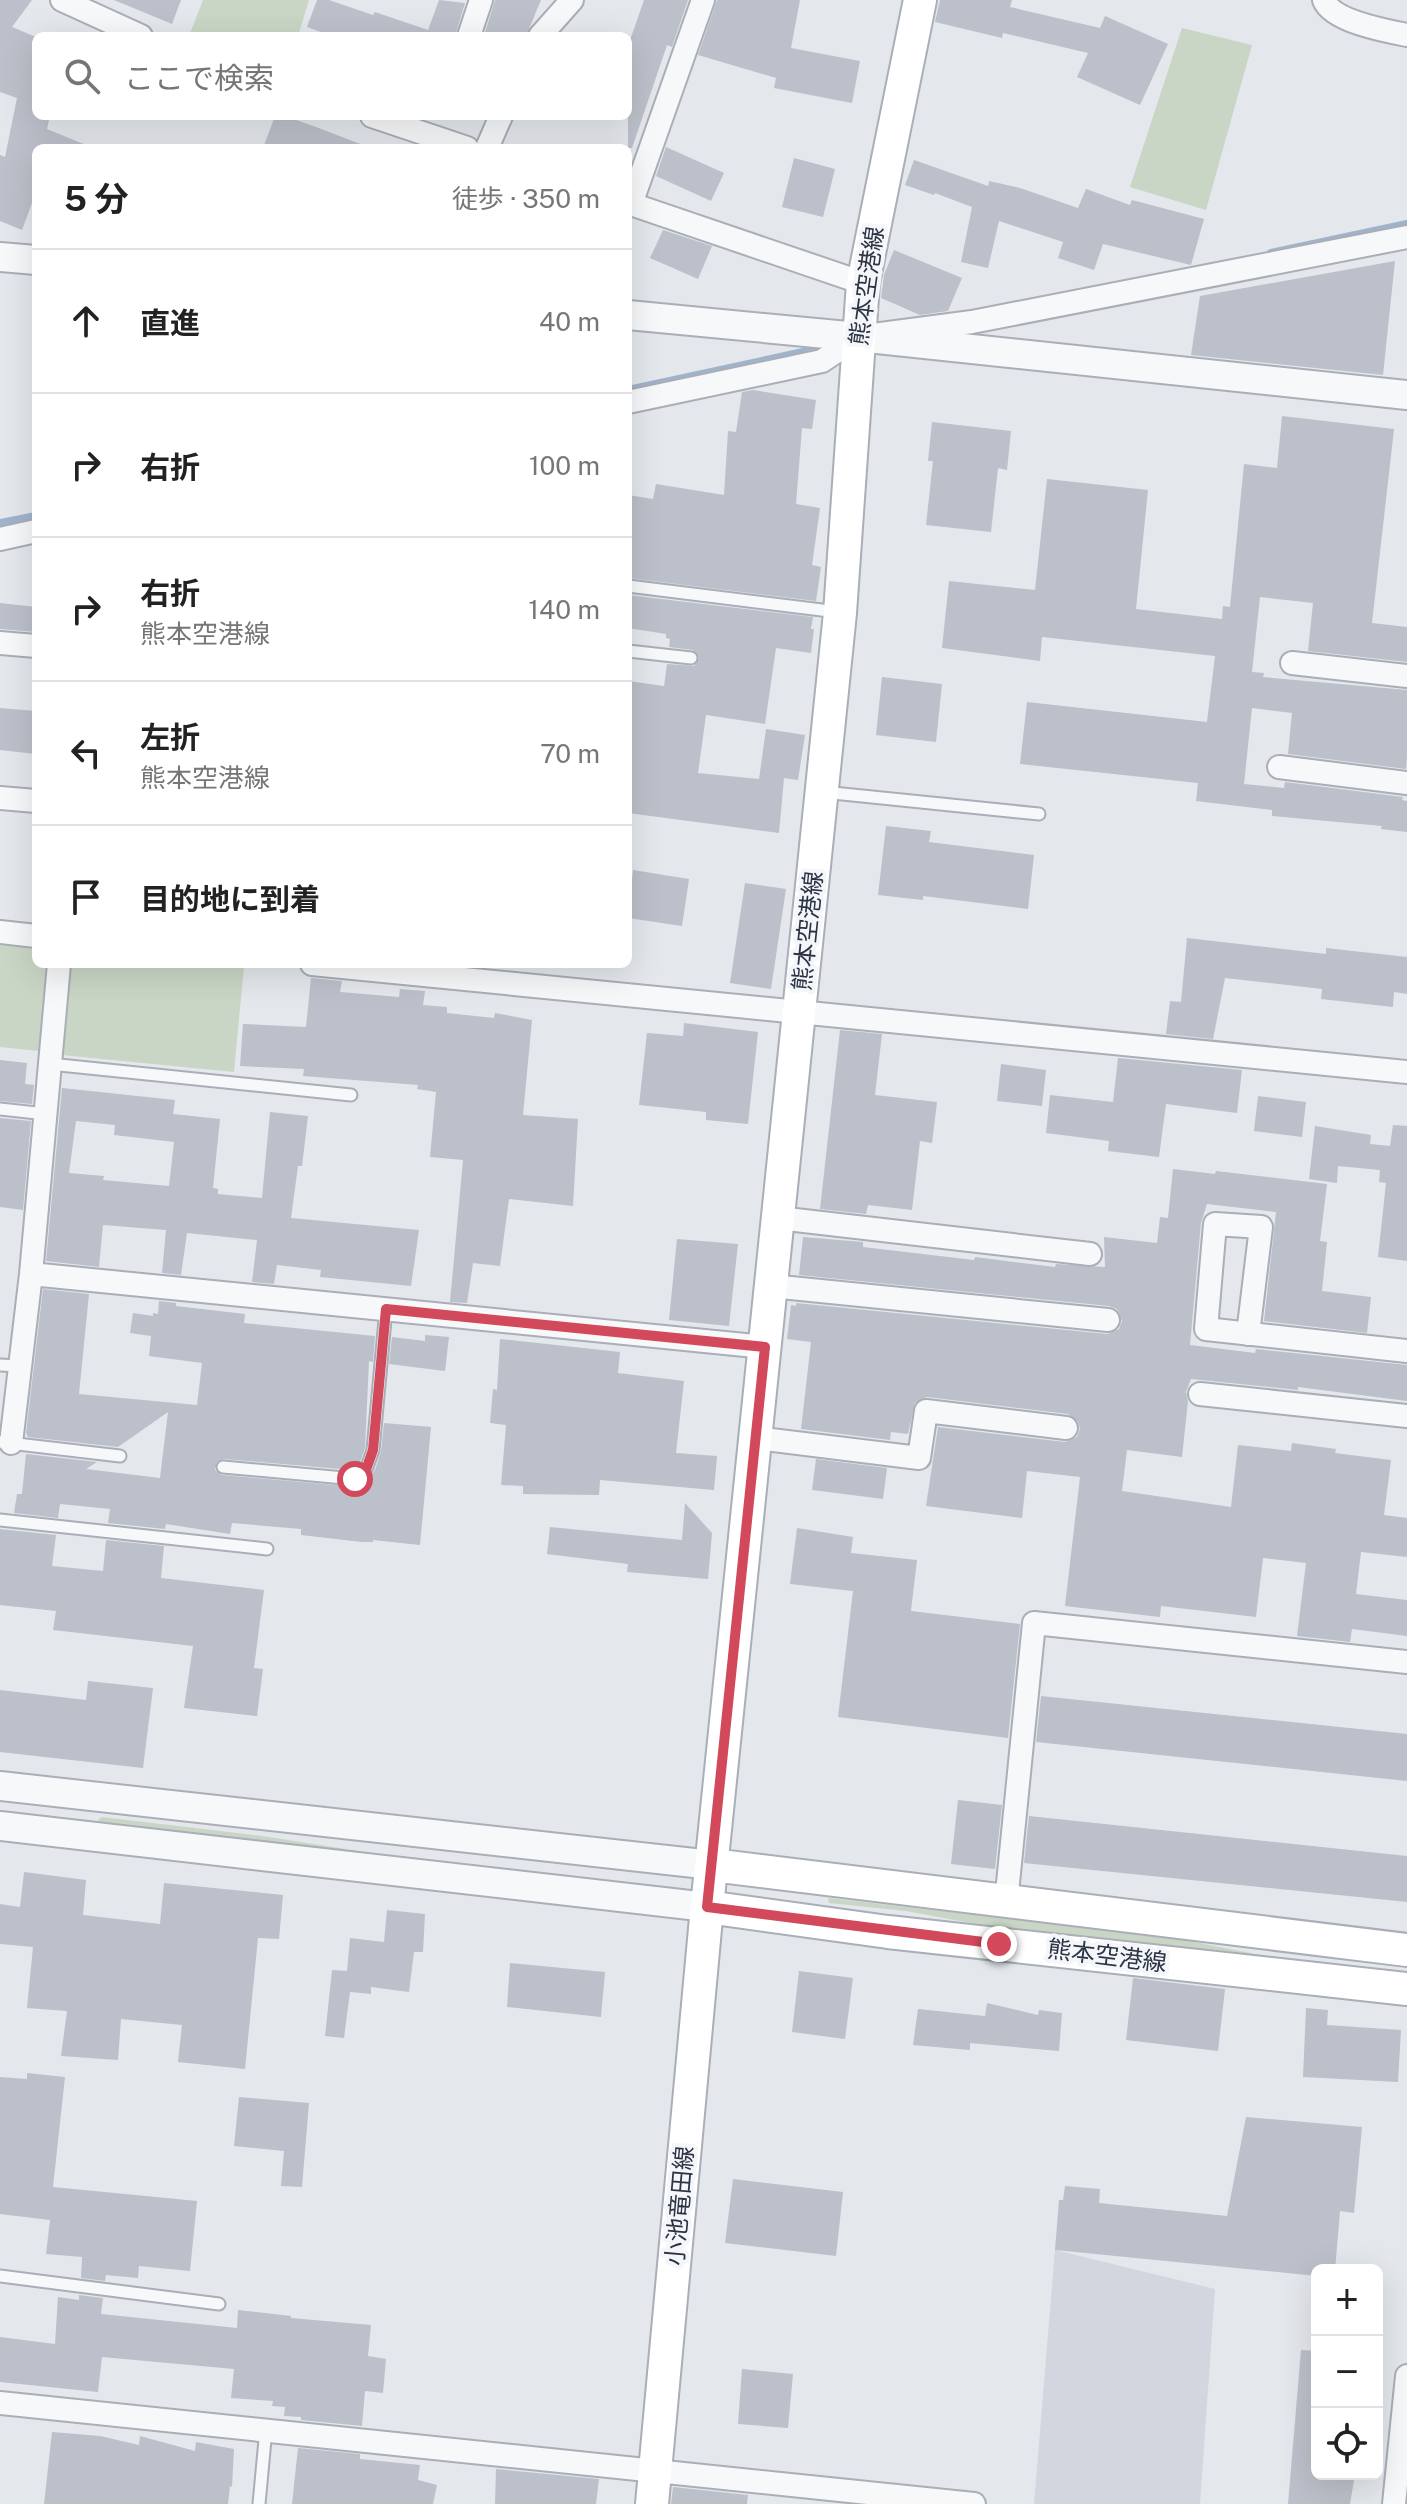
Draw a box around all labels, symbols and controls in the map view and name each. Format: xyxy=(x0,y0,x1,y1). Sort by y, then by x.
search box xyxy=(32,32,632,120)
icon: search xyxy=(60,54,104,98)
text: ここで検索 xyxy=(124,60,274,96)
text: 5 分 xyxy=(64,179,129,219)
text: 徒歩 · 350 m xyxy=(452,183,600,214)
street label: 熊本空港線 xyxy=(844,224,888,347)
icon: ahead xyxy=(64,299,108,343)
text: 直進 xyxy=(140,305,200,341)
text: 40 m xyxy=(539,306,600,337)
icon: right xyxy=(64,443,108,487)
text: 右折 xyxy=(140,449,200,485)
text: 100 m xyxy=(529,450,600,481)
text: 右折 xyxy=(140,575,200,611)
icon: right xyxy=(64,587,108,631)
text: 140 m xyxy=(528,594,600,625)
text: 熊本空港線 xyxy=(140,618,270,649)
text: 左折 xyxy=(140,719,200,755)
icon: left xyxy=(64,731,108,775)
text: 70 m xyxy=(540,738,600,769)
text: 熊本空港線 xyxy=(140,762,270,793)
street label: 熊本空港線 xyxy=(787,870,827,992)
icon: arrive xyxy=(64,875,108,919)
text: 目的地に到着 xyxy=(140,881,320,917)
route start xyxy=(337,1461,373,1497)
route end xyxy=(981,1926,1017,1962)
street label: 熊本空港線 xyxy=(1046,1934,1168,1976)
street label: 小池竜田線 xyxy=(660,2145,698,2267)
map controls xyxy=(1311,2264,1383,2480)
button: + xyxy=(1311,2264,1383,2336)
button: − xyxy=(1311,2336,1383,2408)
button: locate xyxy=(1311,2408,1383,2480)

